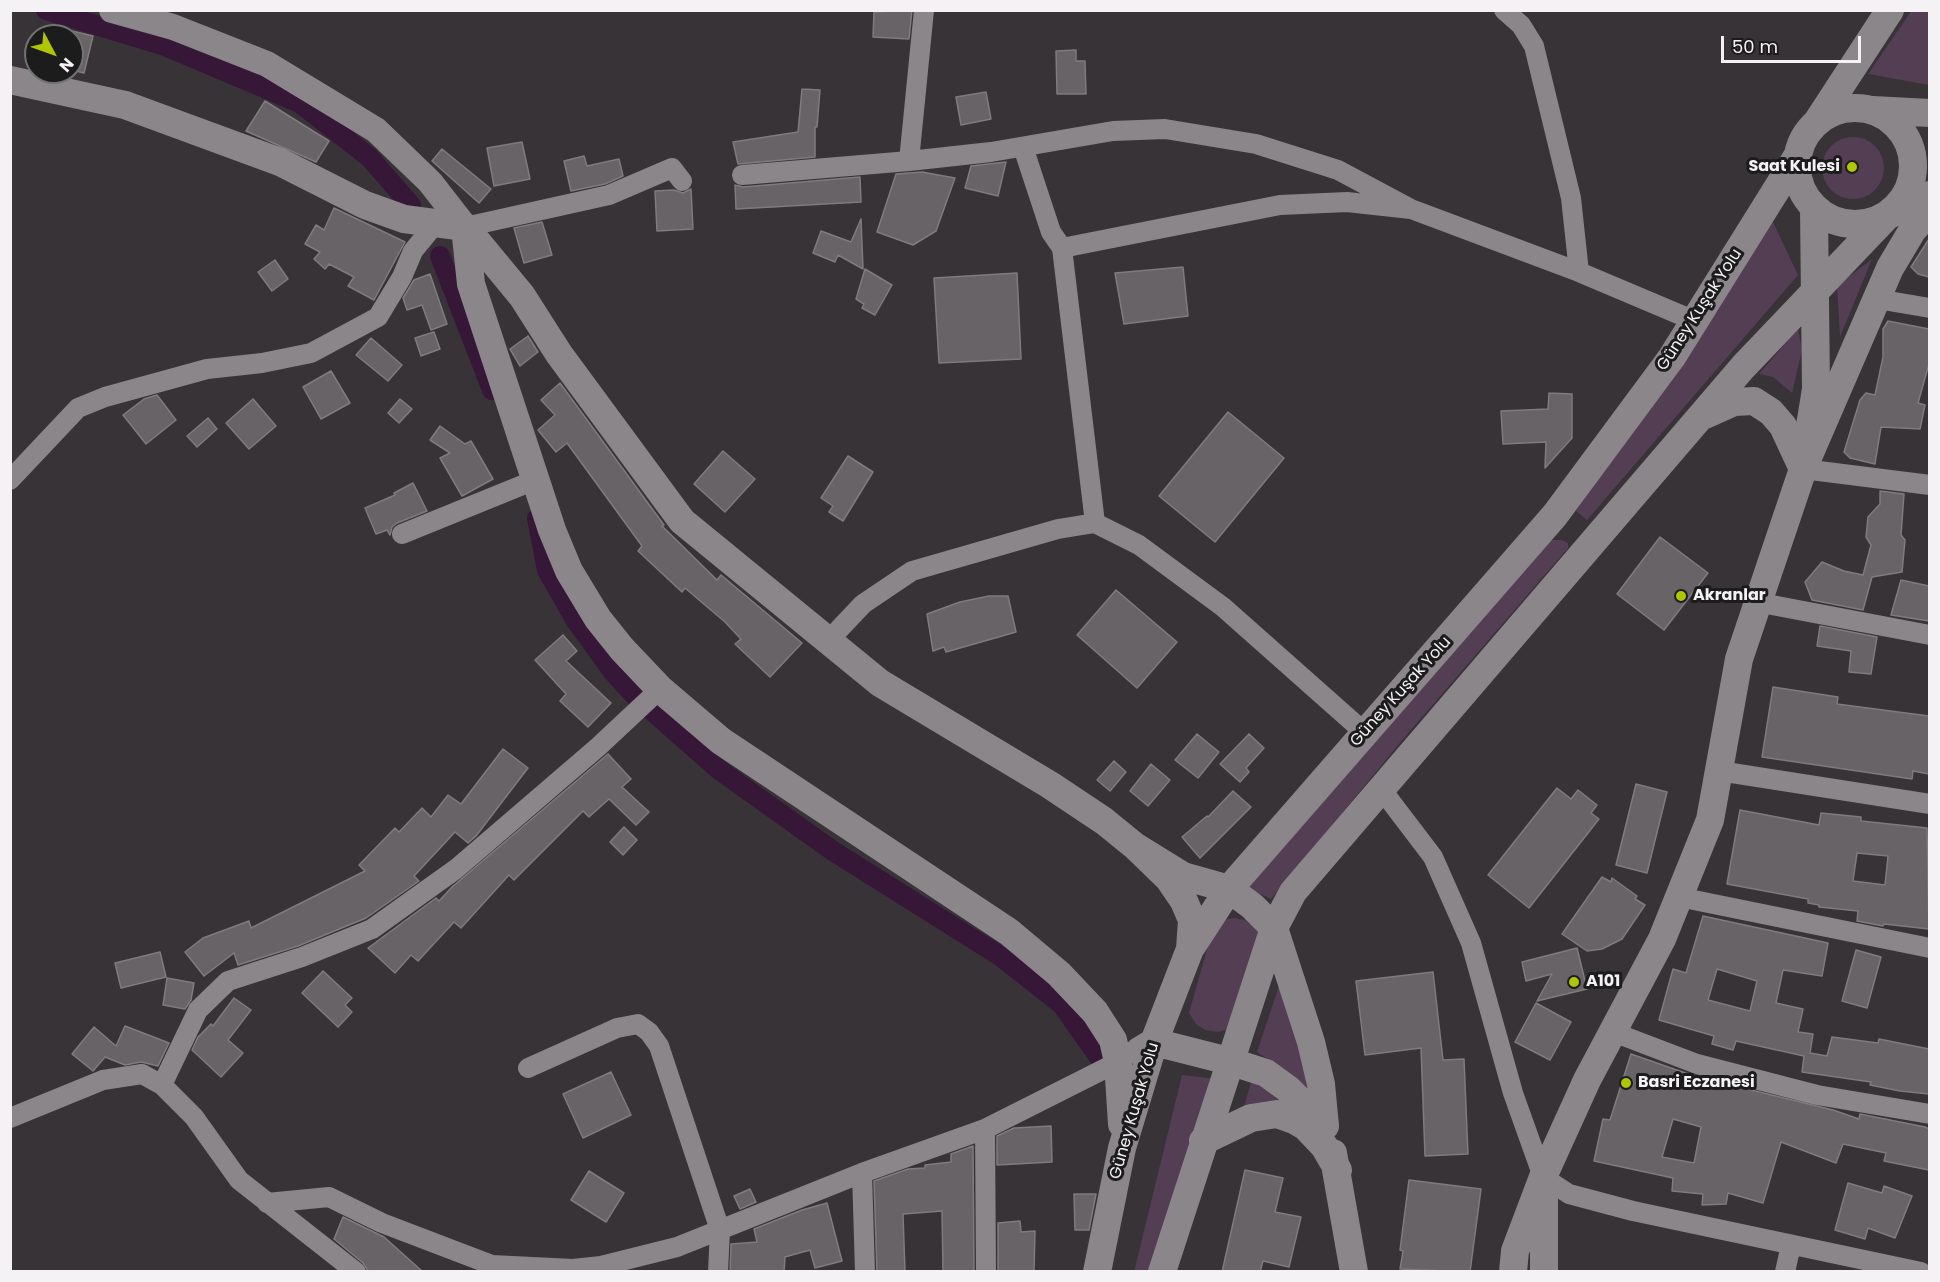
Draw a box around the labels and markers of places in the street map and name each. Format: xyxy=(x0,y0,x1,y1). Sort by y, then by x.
place label: Saat Kulesi xyxy=(1748,157,1840,177)
marker: Saat Kulesi xyxy=(1845,160,1859,174)
place label: Akranlar xyxy=(1693,586,1766,606)
marker: Akranlar xyxy=(1674,589,1688,603)
place label: A101 xyxy=(1586,972,1620,992)
marker: A101 xyxy=(1567,975,1581,989)
place label: Basri Eczanesi xyxy=(1638,1073,1755,1093)
marker: Basri Eczanesi xyxy=(1619,1076,1633,1090)

